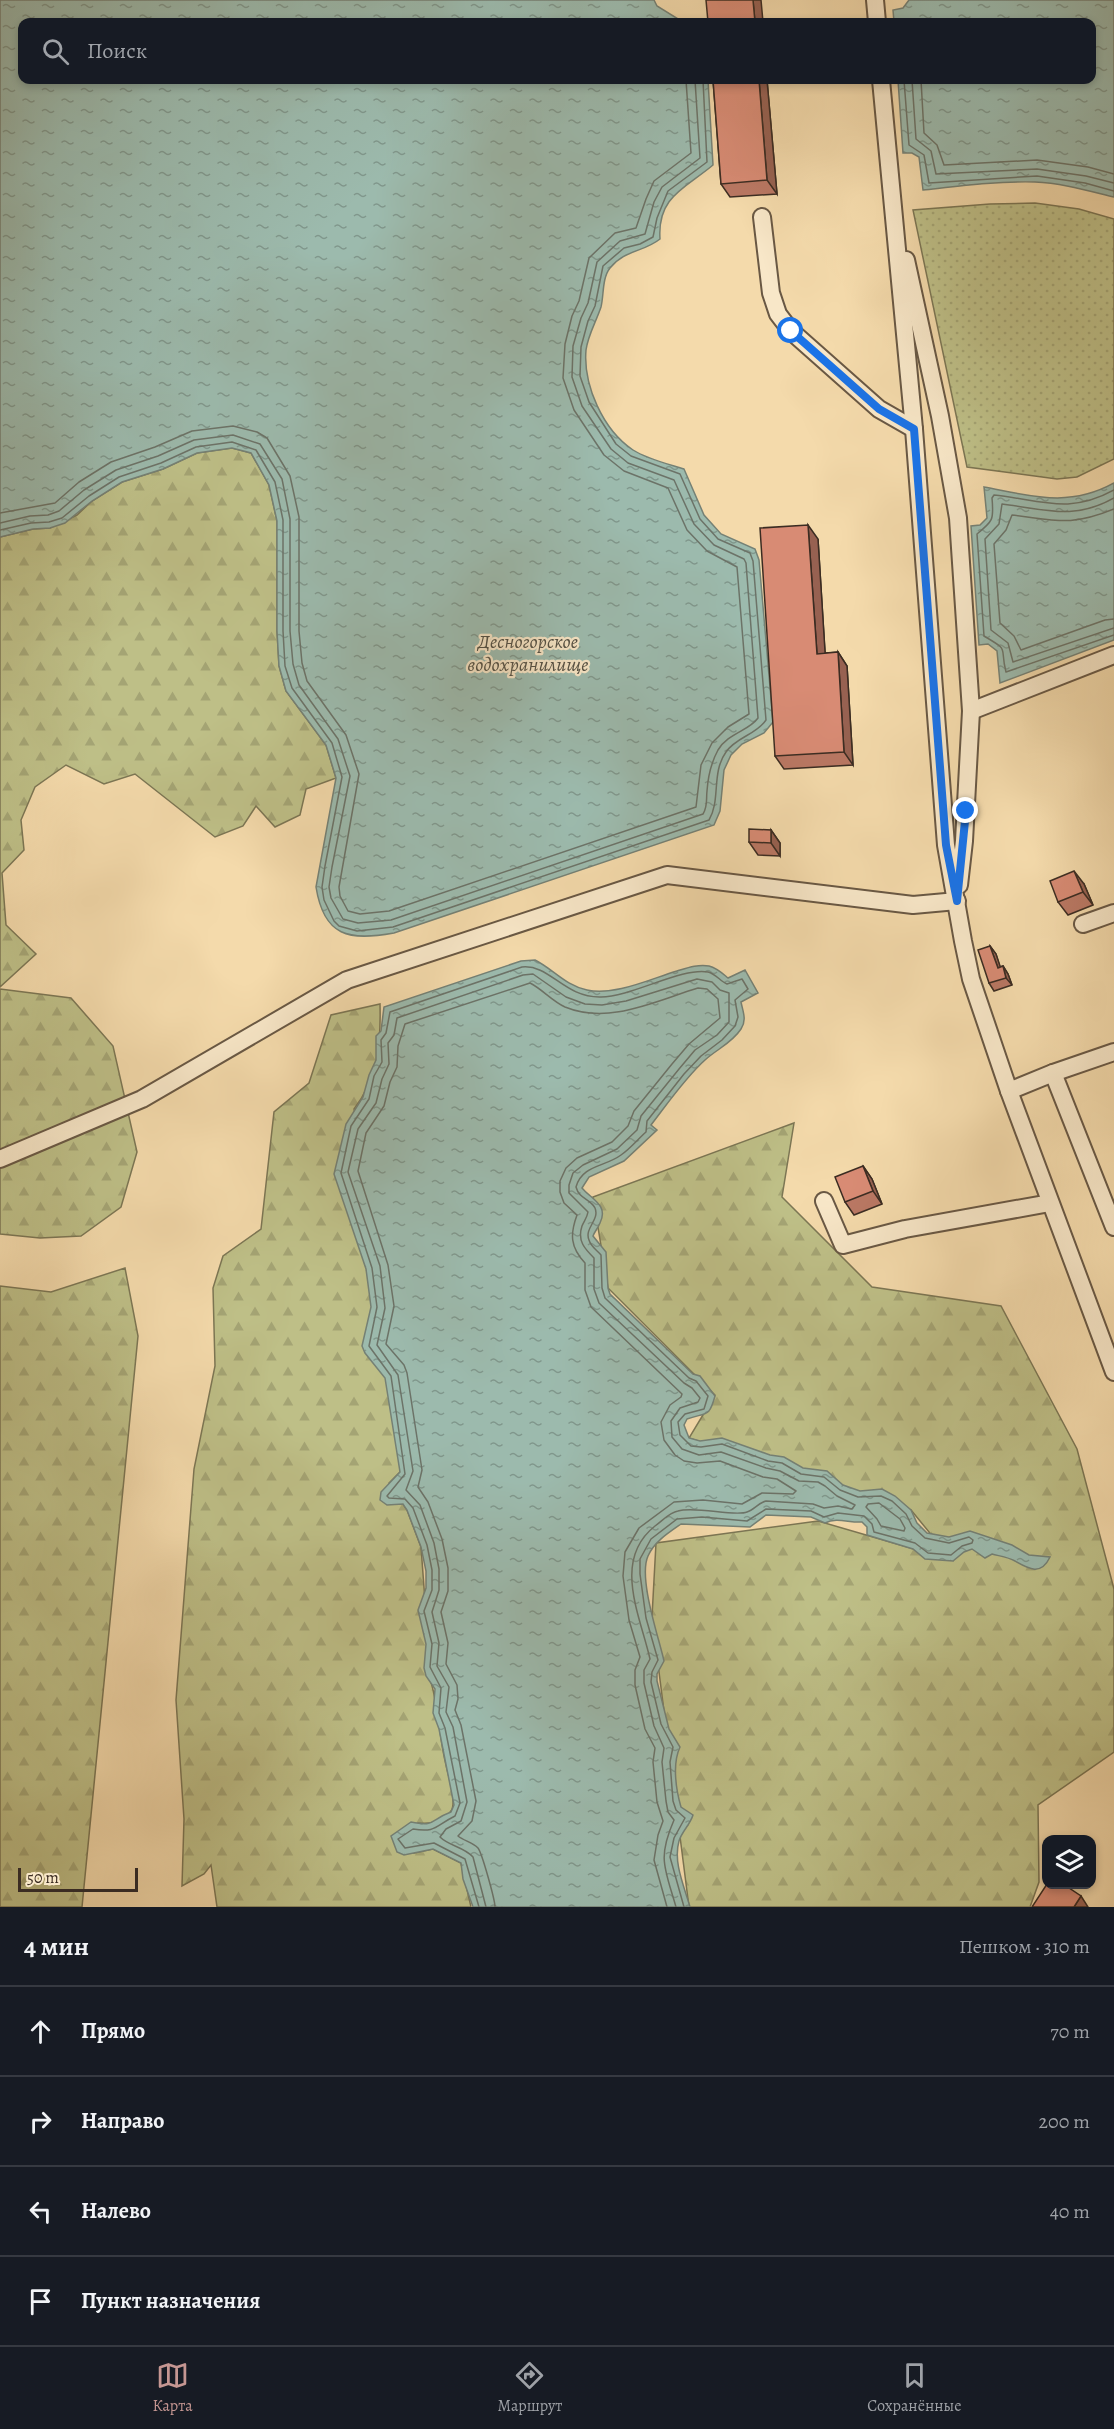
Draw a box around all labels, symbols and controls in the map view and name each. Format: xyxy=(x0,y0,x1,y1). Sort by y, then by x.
search box xyxy=(18,18,1096,84)
icon: search xyxy=(39,35,72,68)
text: Поиск xyxy=(87,36,147,66)
route start xyxy=(777,317,803,343)
water label: Десногорское водохранилище xyxy=(468,628,588,678)
route end xyxy=(952,797,978,823)
map controls xyxy=(1042,1835,1096,1889)
button: layers xyxy=(1042,1835,1096,1889)
scale bar xyxy=(18,1865,138,1892)
text: 50 m xyxy=(27,1867,59,1889)
text: 4 мин xyxy=(24,1929,89,1964)
text: Пешком · 310 m xyxy=(959,1933,1090,1960)
icon: ahead xyxy=(24,2015,57,2048)
text: Прямо xyxy=(81,2016,145,2046)
text: 70 m xyxy=(1050,2018,1090,2045)
icon: right xyxy=(24,2105,57,2138)
text: Направо xyxy=(81,2106,164,2136)
text: 200 m xyxy=(1039,2108,1090,2135)
icon: left xyxy=(24,2195,57,2228)
text: Налево xyxy=(81,2196,151,2226)
text: 40 m xyxy=(1050,2198,1090,2225)
icon: arrive xyxy=(24,2285,57,2318)
text: Пункт назначения xyxy=(81,2286,260,2316)
tab: Карта xyxy=(152,2359,193,2417)
tab: Маршрут xyxy=(498,2359,562,2417)
tab: Сохранённые xyxy=(867,2359,962,2417)

